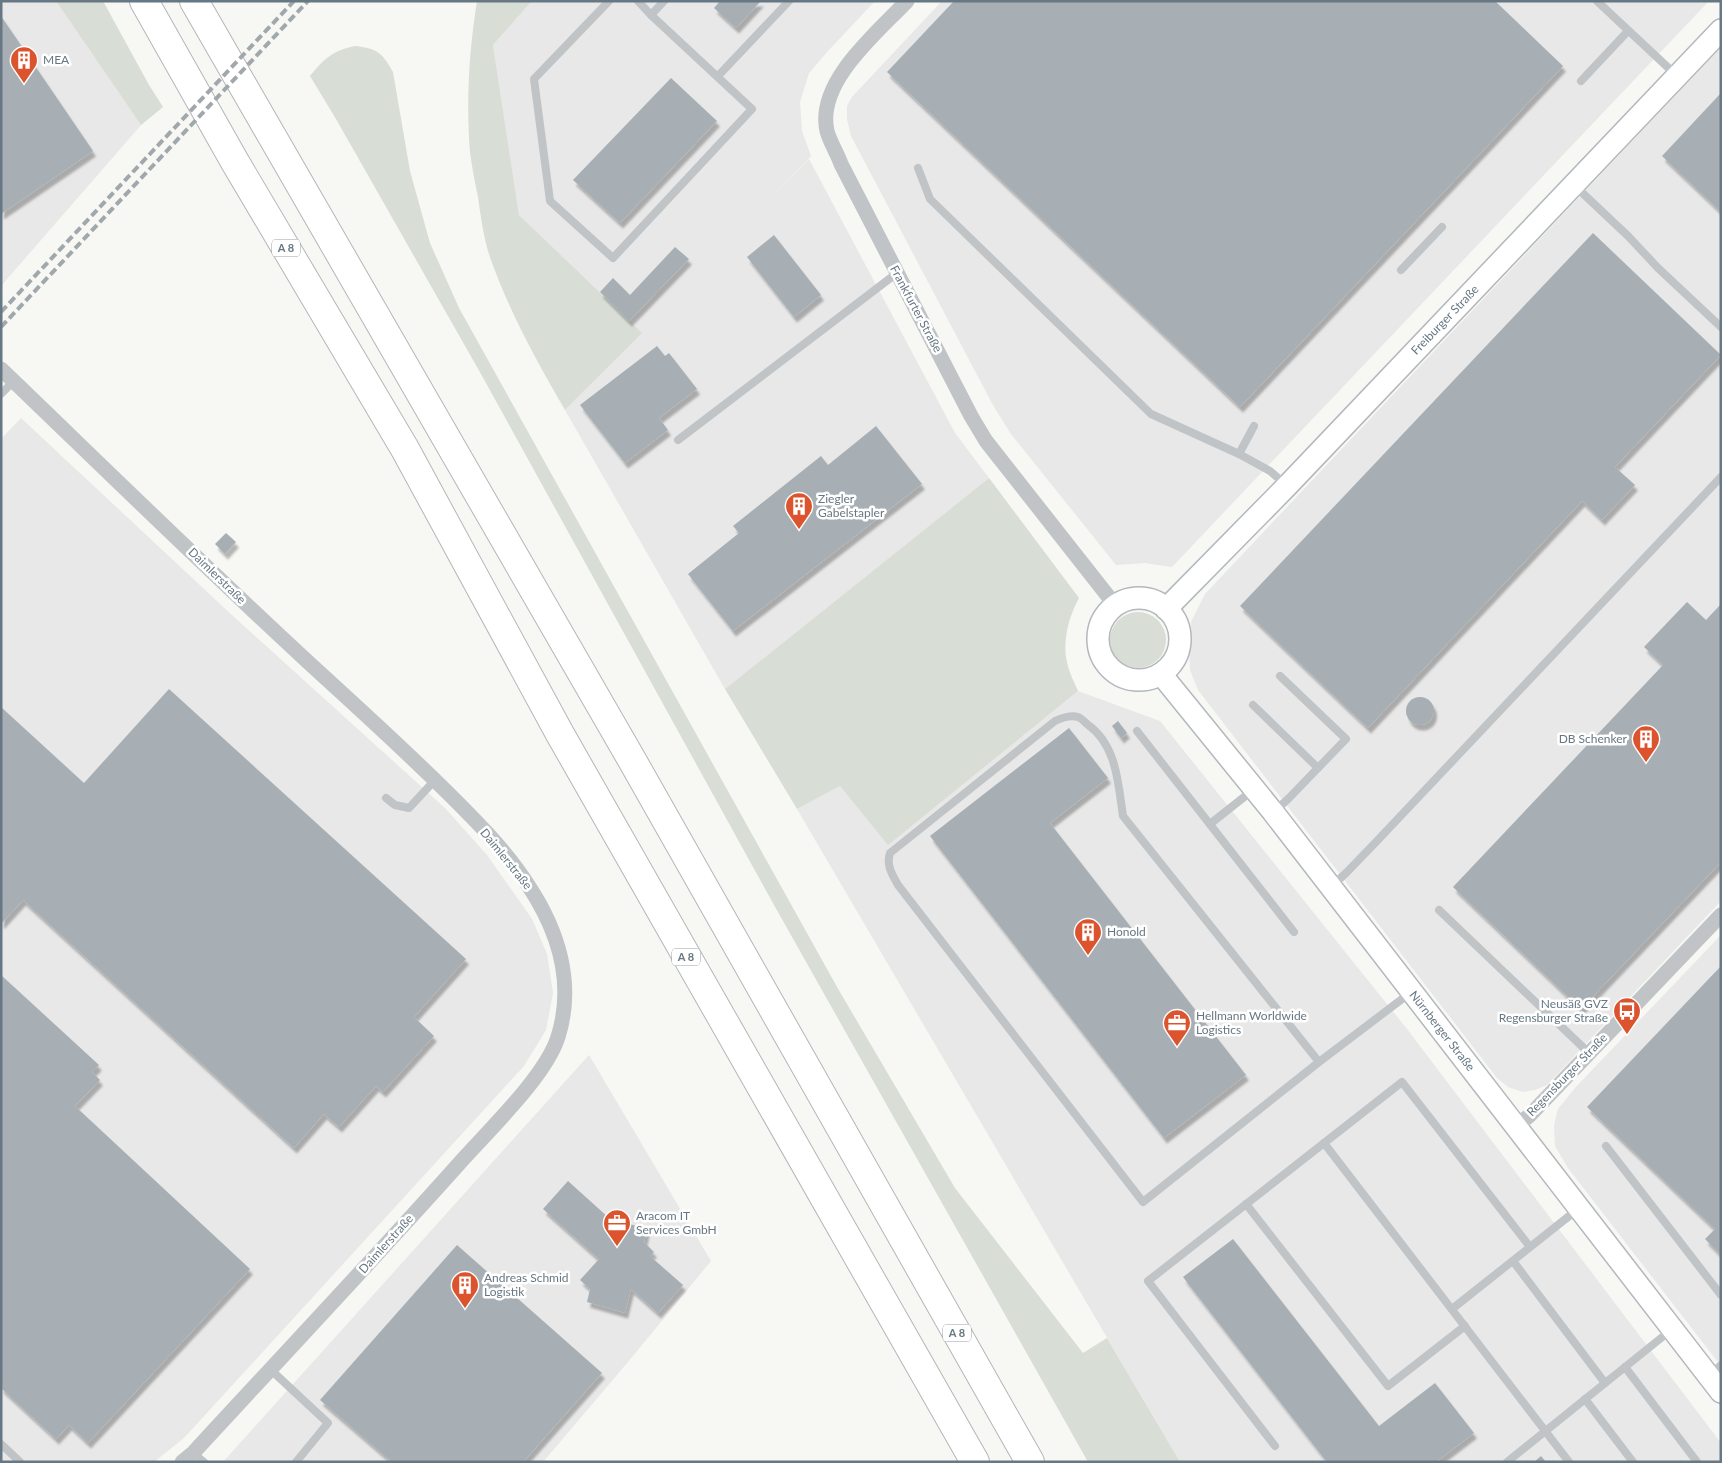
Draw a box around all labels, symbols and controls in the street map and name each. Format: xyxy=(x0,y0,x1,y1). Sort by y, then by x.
building icon: MEA xyxy=(9,45,39,84)
place label: MEA xyxy=(43,52,70,67)
road number: A 8 xyxy=(272,240,300,256)
street label: Frankfurter Straße xyxy=(887,263,946,355)
street label: Freiburger Straße xyxy=(1408,282,1482,358)
building icon: Ziegler Gabelstapler xyxy=(784,491,814,530)
place label: Ziegler Gabelstapler xyxy=(818,491,885,520)
street label: Daimlerstraße xyxy=(185,544,249,607)
building icon: DB Schenker xyxy=(1631,724,1661,763)
place label: DB Schenker xyxy=(1559,731,1628,746)
street label: Daimlerstraße xyxy=(477,825,536,892)
building icon: Honold xyxy=(1073,917,1103,956)
place label: Honold xyxy=(1107,924,1146,939)
road number: A 8 xyxy=(672,949,700,966)
street label: Nürnberger Straße xyxy=(1406,988,1478,1074)
place label: Neusäß GVZ Regensburger Straße xyxy=(1499,996,1608,1025)
bus stop icon: Neusäß GVZ Regensburger Straße xyxy=(1612,996,1642,1035)
office icon: Hellmann Worldwide Logistics xyxy=(1162,1008,1192,1047)
place label: Hellmann Worldwide Logistics xyxy=(1196,1008,1307,1037)
street label: Regensburger Straße xyxy=(1523,1030,1610,1119)
office icon: Aracom IT Services GmbH xyxy=(602,1208,632,1247)
place label: Aracom IT Services GmbH xyxy=(636,1208,717,1237)
street label: Daimlerstraße xyxy=(355,1211,416,1276)
building icon: Andreas Schmid Logistik xyxy=(450,1270,480,1309)
place label: Andreas Schmid Logistik xyxy=(484,1270,569,1299)
road number: A 8 xyxy=(943,1325,971,1342)

